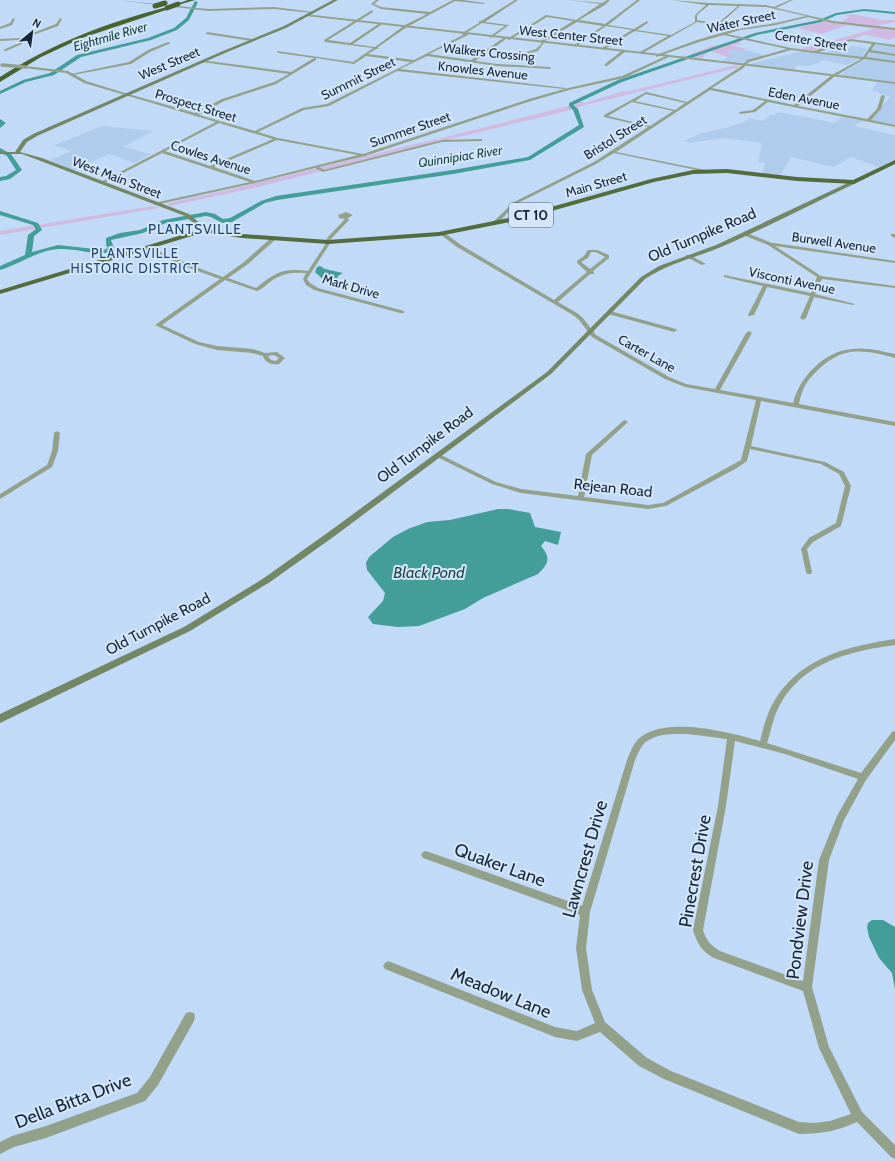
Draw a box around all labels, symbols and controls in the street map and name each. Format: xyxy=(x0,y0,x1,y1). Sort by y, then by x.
street label: Water Street xyxy=(705,6,777,36)
north arrow xyxy=(12,12,52,52)
text: N xyxy=(30,15,44,31)
water label: Eightmile River xyxy=(71,18,150,54)
street label: West Center Street xyxy=(518,22,624,48)
street label: Center Street xyxy=(774,26,849,54)
street label: Walkers Crossing xyxy=(442,39,536,65)
street label: West Street xyxy=(136,43,202,83)
street label: Summit Street xyxy=(318,53,398,103)
street label: Knowles Avenue xyxy=(437,57,529,83)
street label: Eden Avenue xyxy=(767,83,841,113)
street label: Prospect Street xyxy=(153,85,239,125)
street label: Summer Street xyxy=(368,108,453,150)
street label: Bristol Street xyxy=(581,111,650,163)
street label: Cowles Avenue xyxy=(169,136,254,178)
water label: Quinnipiac River xyxy=(417,141,504,171)
street label: West Main Street xyxy=(70,153,164,202)
street label: Main Street xyxy=(563,167,629,200)
road number: CT 10 xyxy=(509,203,553,227)
street label: Old Turnpike Road xyxy=(645,204,759,266)
district label: PLANTSVILLE xyxy=(148,220,242,238)
street label: Burwell Avenue xyxy=(791,228,877,256)
district label: PLANTSVILLE HISTORIC DISTRICT xyxy=(70,245,200,276)
street label: Visconti Avenue xyxy=(747,263,837,297)
street label: Mark Drive xyxy=(321,270,382,302)
street label: Carter Lane xyxy=(616,331,679,375)
street label: Old Turnpike Road xyxy=(373,403,477,487)
street label: Rejean Road xyxy=(573,475,653,501)
water label: Black Pond xyxy=(393,563,465,582)
street label: Old Turnpike Road xyxy=(103,589,213,659)
street label: Lawncrest Drive xyxy=(558,798,612,920)
street label: Pinecrest Drive xyxy=(674,813,716,929)
street label: Quaker Lane xyxy=(451,838,549,892)
street label: Pondview Drive xyxy=(782,859,818,981)
street label: Meadow Lane xyxy=(448,963,554,1023)
street label: Della Bitta Drive xyxy=(12,1069,134,1133)

